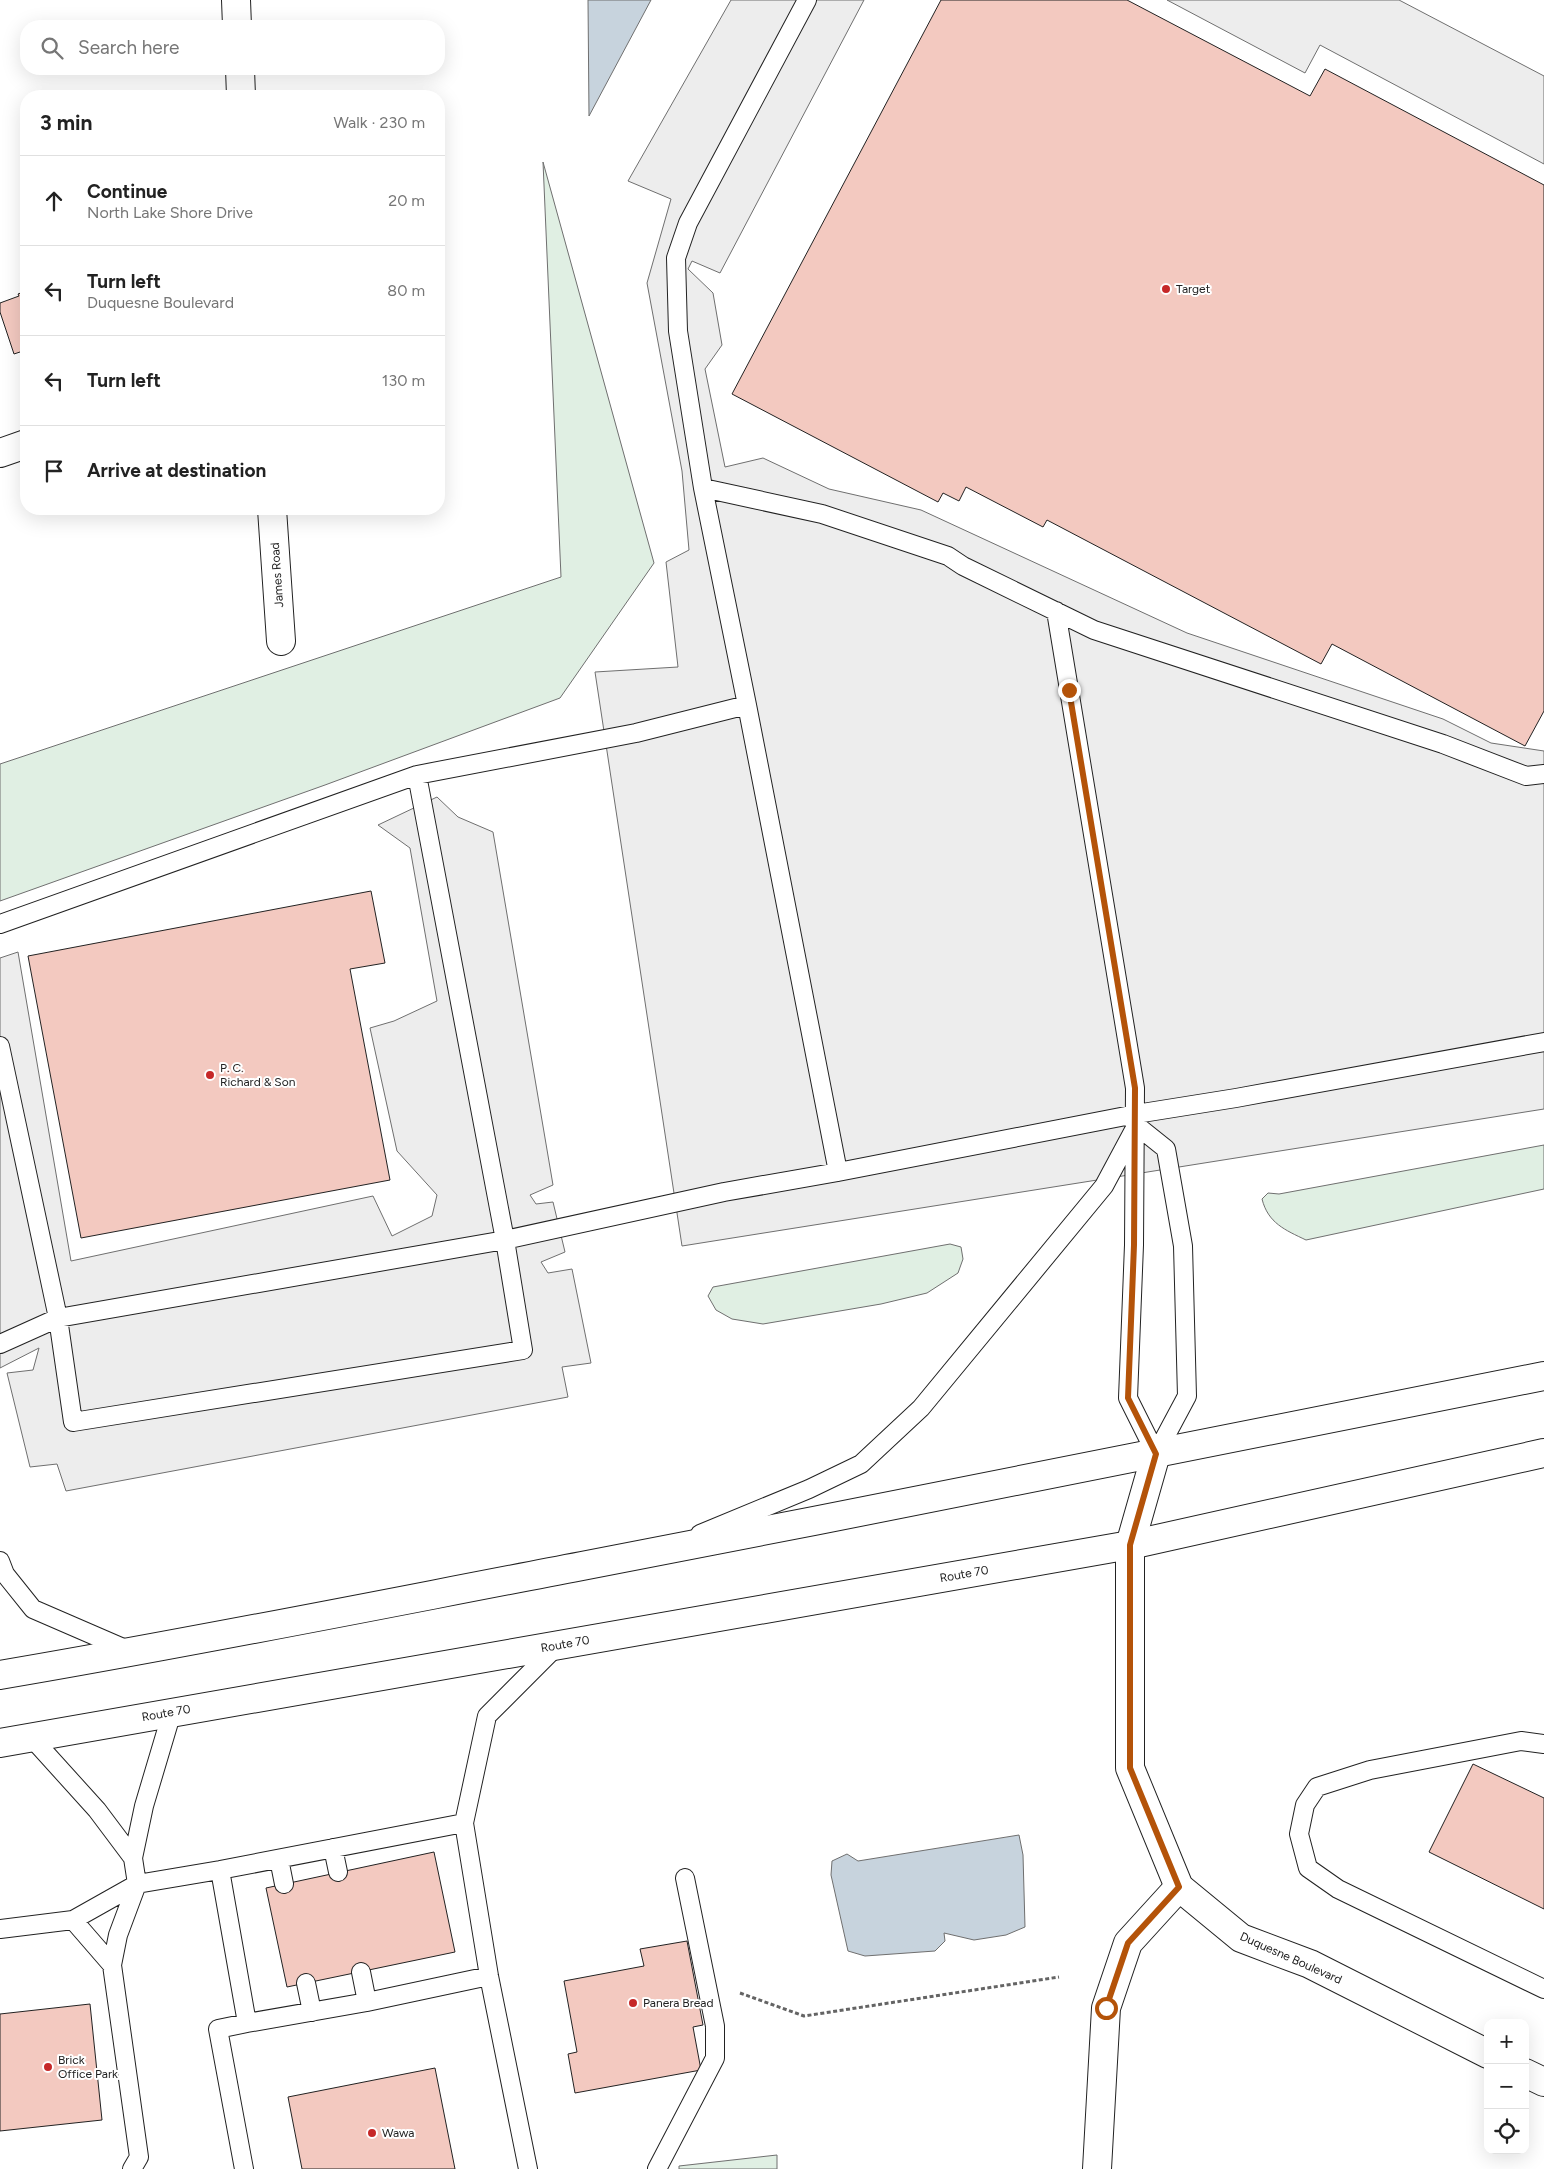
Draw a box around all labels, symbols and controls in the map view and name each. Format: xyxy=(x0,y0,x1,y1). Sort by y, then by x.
search box xyxy=(20,20,445,75)
icon: search xyxy=(38,34,66,62)
text: Search here xyxy=(78,36,180,59)
text: 3 min xyxy=(40,110,92,135)
text: Walk · 230 m xyxy=(333,113,425,132)
text: Continue xyxy=(87,180,167,203)
icon: ahead xyxy=(40,187,68,215)
text: 20 m xyxy=(388,191,425,210)
text: North Lake Shore Drive xyxy=(87,203,253,222)
text: Turn left xyxy=(87,270,161,293)
icon: left xyxy=(40,277,68,305)
text: 80 m xyxy=(387,281,425,300)
place label: Target xyxy=(1176,282,1211,296)
marker: Target xyxy=(1160,283,1172,295)
text: Duquesne Boulevard xyxy=(87,293,234,312)
icon: left xyxy=(40,367,68,395)
text: Turn left xyxy=(87,369,161,392)
text: 130 m xyxy=(382,371,425,390)
icon: arrive xyxy=(40,457,68,485)
text: Arrive at destination xyxy=(87,459,266,482)
street label: James Road xyxy=(268,542,286,608)
route end xyxy=(1058,679,1081,702)
place label: P. C. Richard & Son xyxy=(220,1061,296,1089)
marker: P. C. Richard & Son xyxy=(204,1069,216,1081)
street label: Route 70 xyxy=(938,1563,990,1585)
street label: Route 70 xyxy=(539,1633,591,1655)
street label: Route 70 xyxy=(140,1702,192,1724)
street label: Duquesne Boulevard xyxy=(1238,1929,1344,1987)
place label: Panera Bread xyxy=(643,1996,713,2010)
marker: Panera Bread xyxy=(627,1997,639,2009)
route start xyxy=(1095,1997,1118,2020)
map controls xyxy=(1484,2019,1529,2154)
button: + xyxy=(1484,2019,1529,2064)
place label: Brick Office Park xyxy=(58,2053,118,2081)
marker: Brick Office Park xyxy=(42,2061,54,2073)
button: − xyxy=(1484,2064,1529,2109)
button: locate xyxy=(1484,2109,1529,2154)
place label: Wawa xyxy=(382,2126,414,2140)
marker: Wawa xyxy=(366,2127,378,2139)

